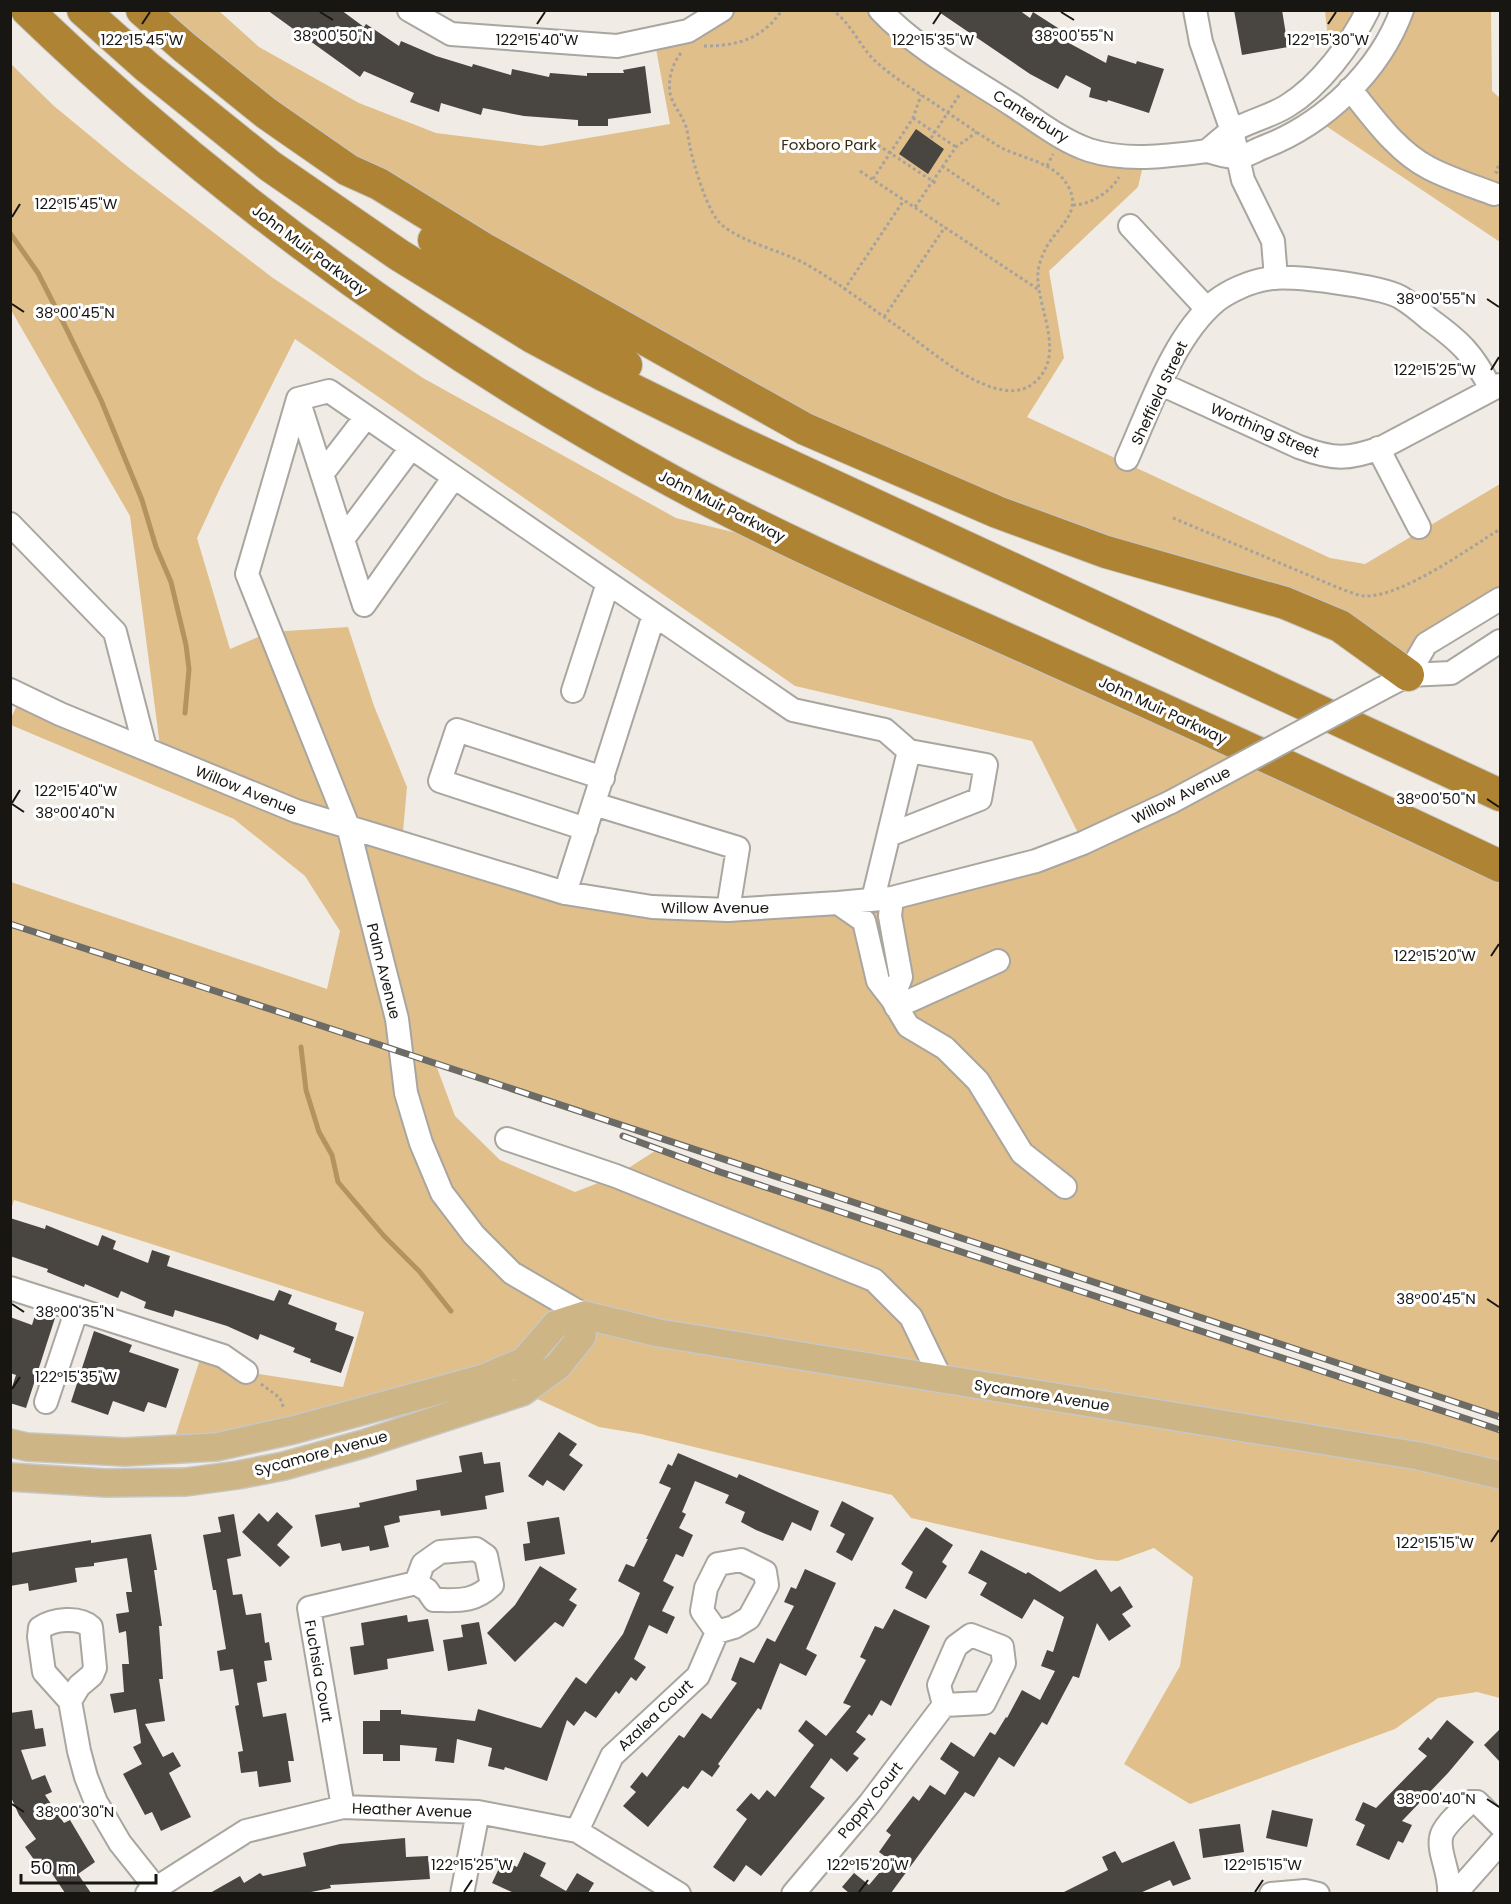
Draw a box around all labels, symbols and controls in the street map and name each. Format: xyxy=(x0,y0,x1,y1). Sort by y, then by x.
text: 38°00'50"N xyxy=(293,25,373,46)
text: 38°00'55"N xyxy=(1034,25,1114,46)
text: 122°15'45"W xyxy=(101,29,184,50)
text: 122°15'40"W xyxy=(496,29,579,50)
text: 122°15'35"W xyxy=(892,29,974,50)
text: 122°15'30"W xyxy=(1287,29,1369,50)
street label: Canterbury xyxy=(989,84,1073,148)
park label: Foxboro Park xyxy=(781,134,877,155)
text: 122°15'45"W xyxy=(35,193,118,214)
street label: John Muir Parkway xyxy=(248,200,373,301)
text: 38°00'55"N xyxy=(1396,288,1476,309)
text: 38°00'45"N xyxy=(35,302,115,323)
street label: Sheffield Street xyxy=(1126,338,1192,448)
text: 122°15'25"W xyxy=(1394,359,1476,380)
street label: Worthing Street xyxy=(1207,398,1323,462)
street label: John Muir Parkway xyxy=(655,465,789,547)
street label: John Muir Parkway xyxy=(1095,671,1231,749)
street label: Willow Avenue xyxy=(192,760,300,820)
street label: Willow Avenue xyxy=(1128,761,1234,829)
text: 122°15'40"W xyxy=(35,780,118,801)
text: 38°00'50"N xyxy=(1396,788,1476,809)
text: 38°00'40"N xyxy=(35,802,115,823)
street label: Willow Avenue xyxy=(661,897,769,918)
street label: Palm Avenue xyxy=(362,921,406,1021)
text: 122°15'20"W xyxy=(1394,945,1476,966)
text: 38°00'45"N xyxy=(1396,1288,1476,1309)
text: 38°00'35"N xyxy=(36,1301,114,1322)
text: 122°15'35"W xyxy=(35,1366,117,1387)
street label: Sycamore Avenue xyxy=(973,1374,1111,1416)
street label: Sycamore Avenue xyxy=(252,1425,390,1481)
text: 122°15'15"W xyxy=(1396,1532,1474,1553)
street label: Fuchsia Court xyxy=(300,1618,338,1724)
street label: Azalea Court xyxy=(613,1675,697,1755)
street label: Poppy Court xyxy=(833,1757,907,1843)
text: 38°00'40"N xyxy=(1396,1788,1476,1809)
street label: Heather Avenue xyxy=(352,1797,472,1823)
text: 38°00'30"N xyxy=(36,1801,114,1822)
scale bar xyxy=(21,1847,156,1885)
text: 122°15'25"W xyxy=(431,1854,513,1875)
text: 122°15'20"W xyxy=(827,1854,909,1875)
text: 122°15'15"W xyxy=(1224,1854,1302,1875)
text: 50 m xyxy=(30,1855,76,1880)

